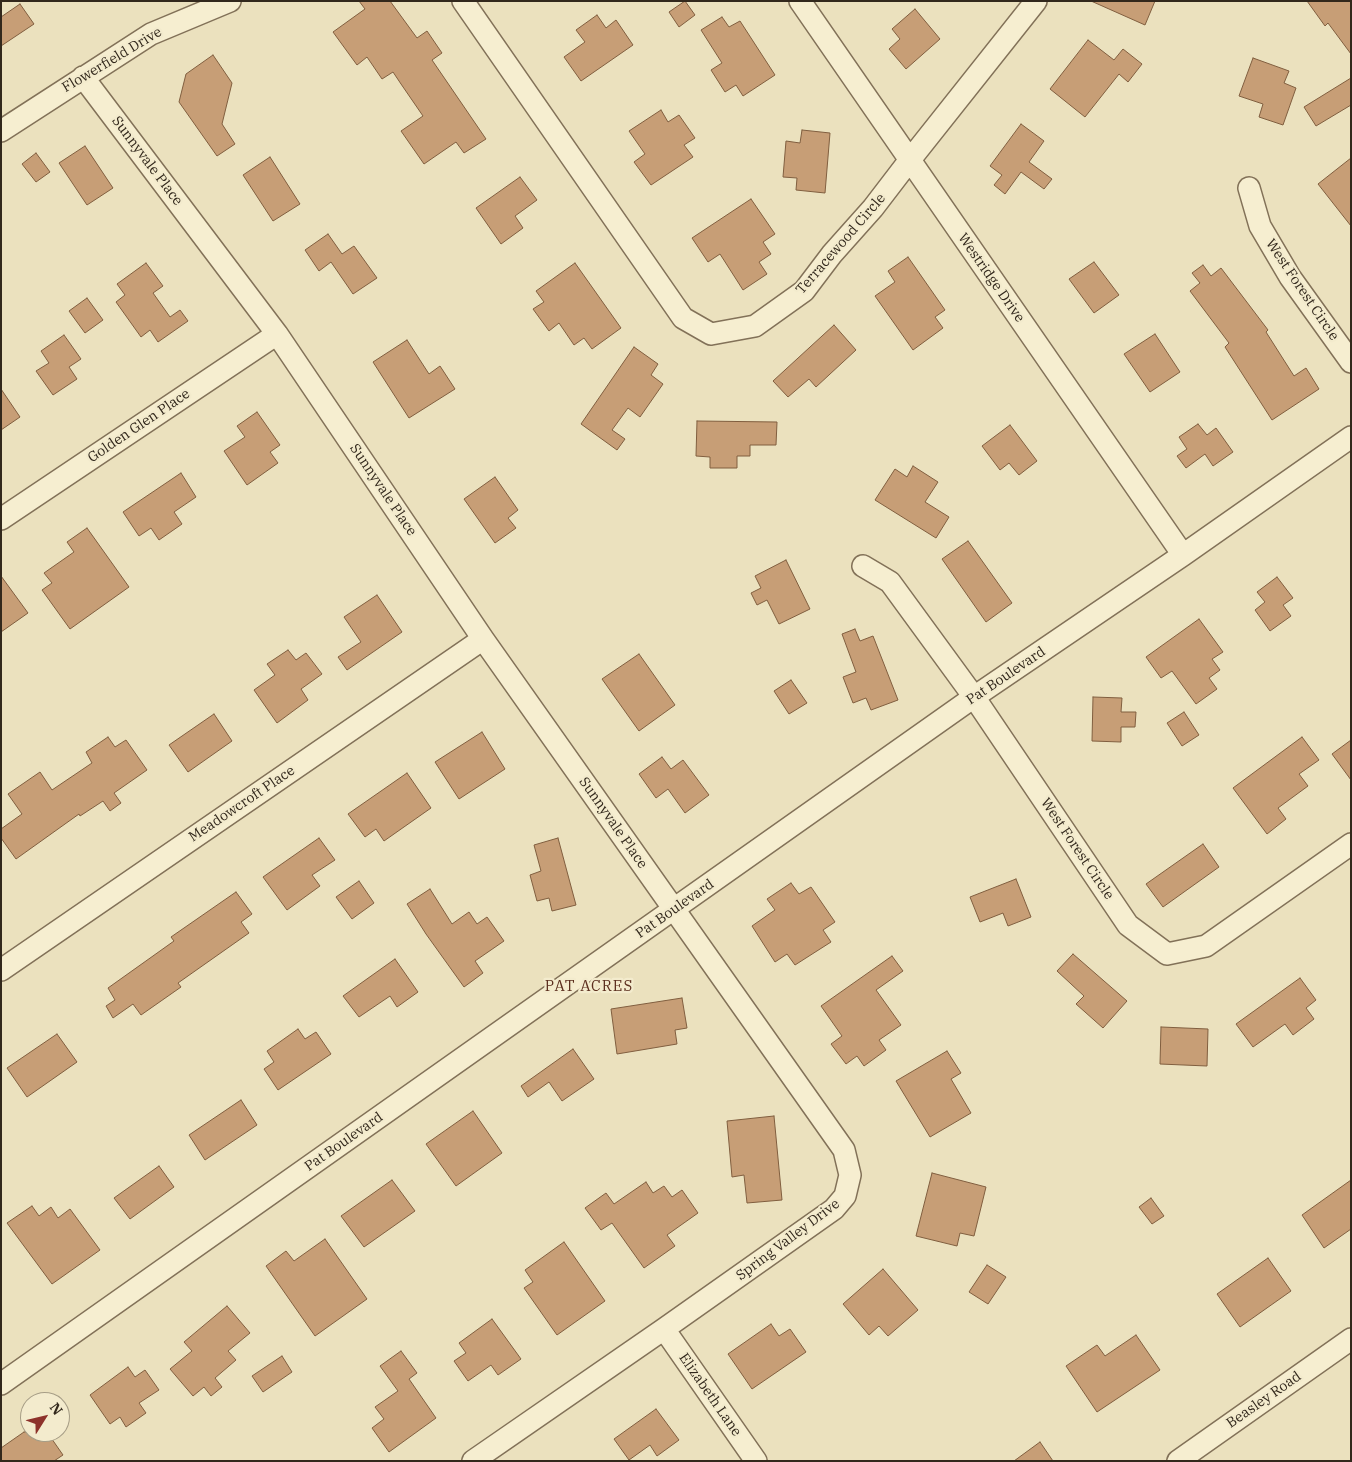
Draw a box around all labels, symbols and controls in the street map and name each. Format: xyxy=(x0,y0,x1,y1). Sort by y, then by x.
street label: Flowerfield Drive xyxy=(59,24,165,96)
street label: Sunnyvale Place xyxy=(108,113,186,209)
street label: Terracewood Circle xyxy=(793,190,889,298)
street label: Westridge Drive xyxy=(954,230,1028,326)
street label: West Forest Circle xyxy=(1262,236,1342,344)
street label: Golden Glen Place xyxy=(85,386,193,466)
street label: Sunnyvale Place xyxy=(346,441,420,539)
street label: Pat Boulevard xyxy=(963,643,1049,709)
street label: Meadowcroft Place xyxy=(186,762,298,846)
street label: Sunnyvale Place xyxy=(575,774,651,872)
street label: West Forest Circle xyxy=(1037,795,1117,903)
street label: Pat Boulevard xyxy=(633,876,717,942)
district label: PAT ACRES xyxy=(544,978,634,996)
street label: Pat Boulevard xyxy=(302,1109,386,1175)
street label: Spring Valley Drive xyxy=(733,1196,843,1284)
street label: Elizabeth Lane xyxy=(675,1350,745,1440)
street label: Beasley Road xyxy=(1223,1368,1305,1432)
north arrow xyxy=(20,1392,70,1442)
text: N xyxy=(46,1399,67,1419)

